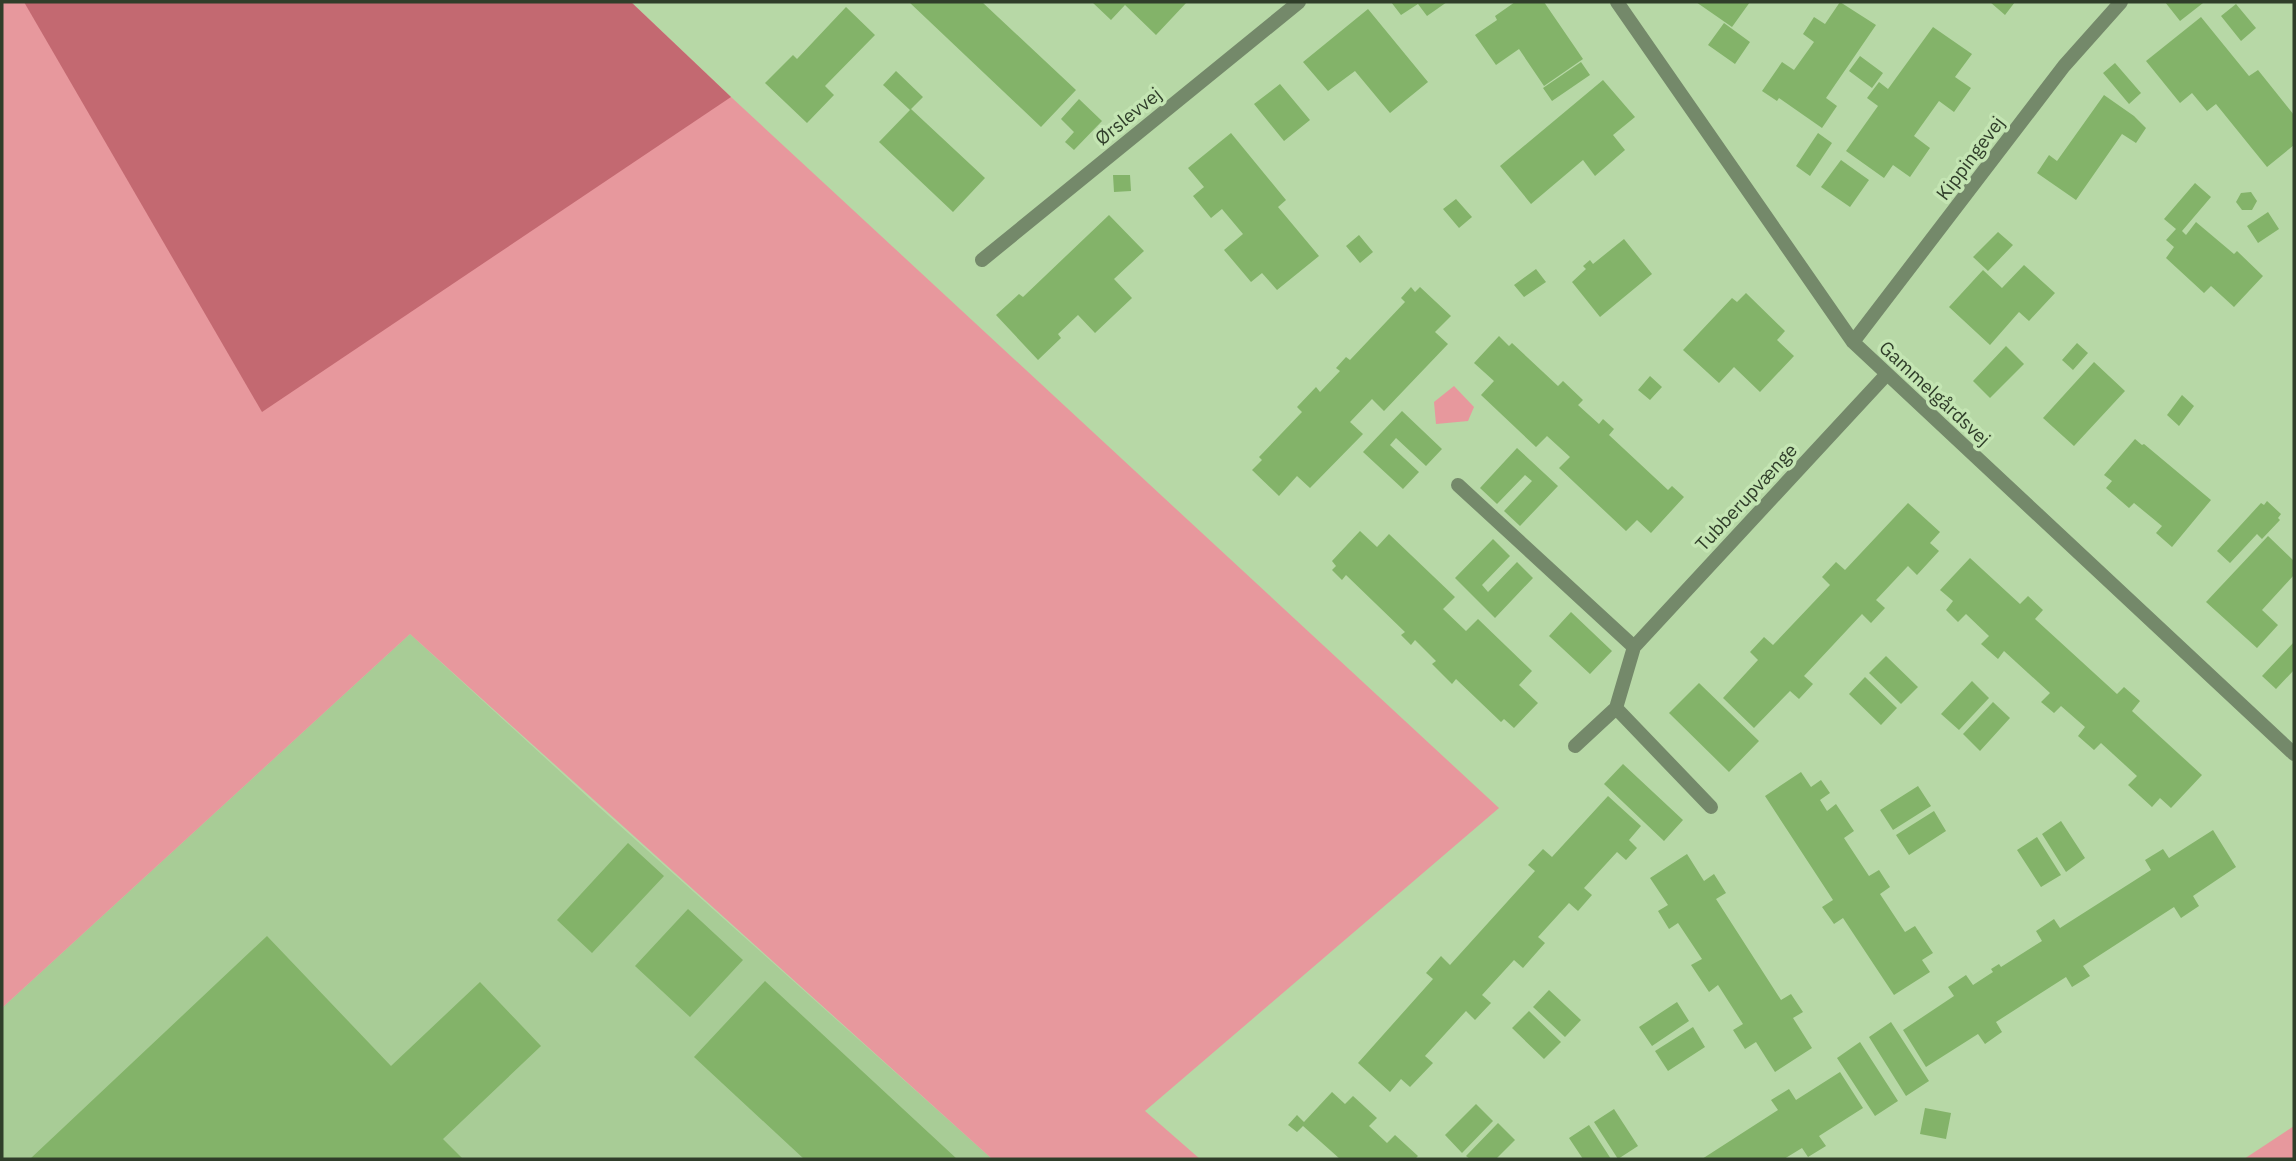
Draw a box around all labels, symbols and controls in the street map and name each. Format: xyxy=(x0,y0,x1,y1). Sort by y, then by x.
street label: Ørslevvej xyxy=(1090,82,1166,150)
street label: Kippingevej xyxy=(1931,111,2009,205)
street label: Gammelgårdsvej xyxy=(1874,335,1996,451)
street label: Tubberupvænge xyxy=(1690,438,1802,556)

